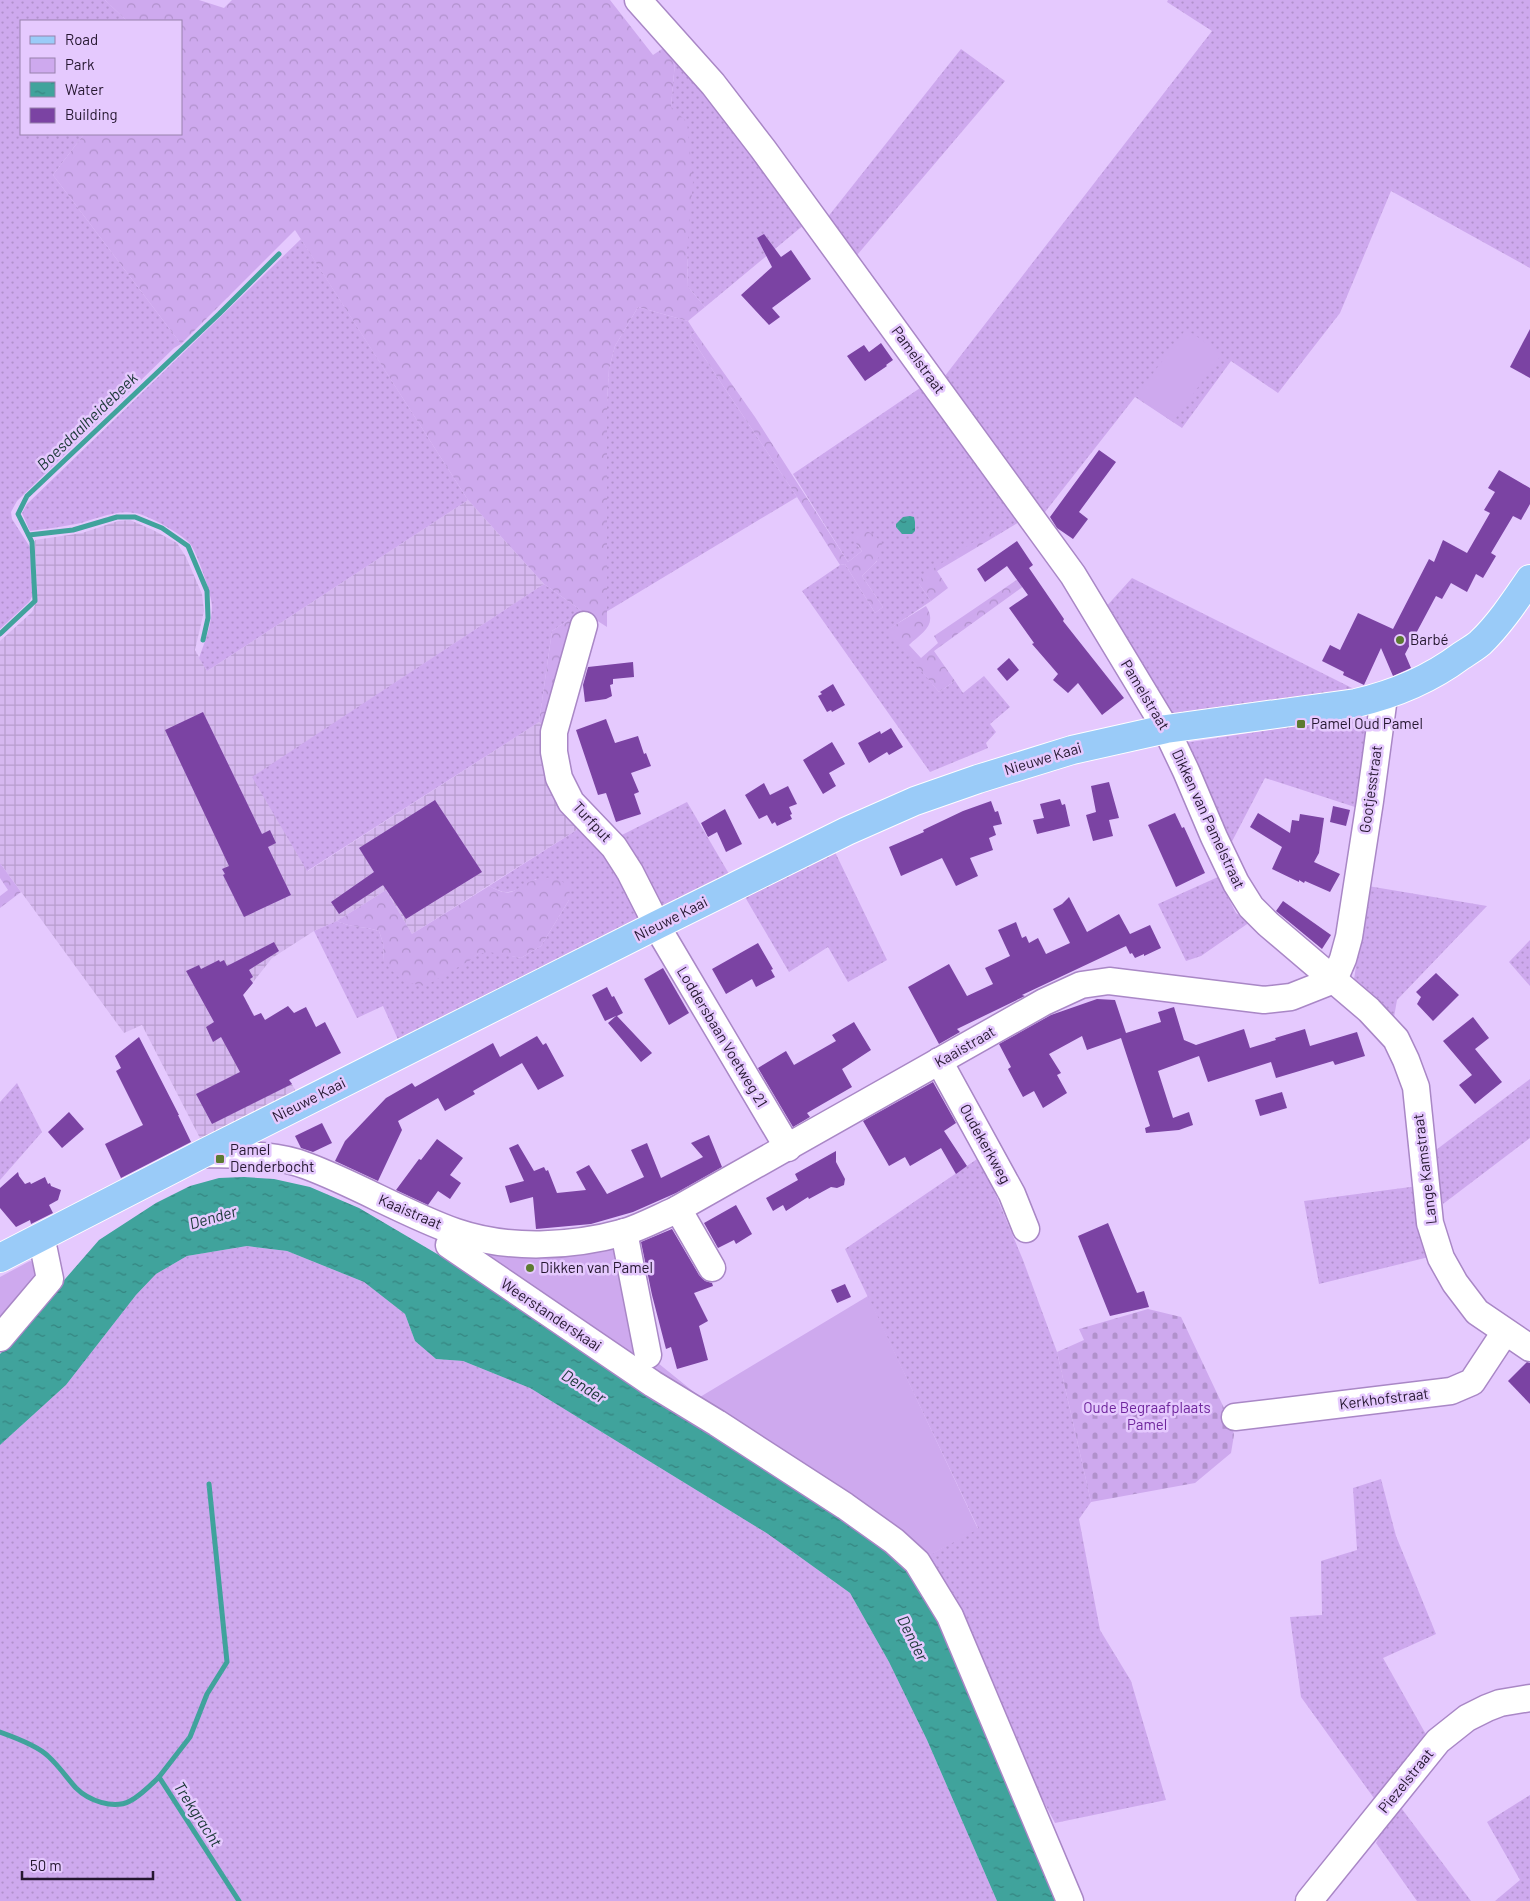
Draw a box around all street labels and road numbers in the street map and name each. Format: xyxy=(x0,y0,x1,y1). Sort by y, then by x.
street label: Pamelstraat xyxy=(888,322,949,397)
street label: Pamelstraat xyxy=(1118,656,1174,733)
street label: Nieuwe Kaai xyxy=(1002,738,1084,778)
street label: Gootjesstraat xyxy=(1355,744,1385,834)
street label: Dikken van Pamelstraat xyxy=(1169,746,1249,891)
street label: Turfput xyxy=(570,797,616,845)
street label: Nieuwe Kaai xyxy=(631,892,710,944)
street label: Loddersbaan Voetweg 21 xyxy=(674,963,772,1110)
street label: Kaaistraat xyxy=(931,1022,998,1071)
street label: Nieuwe Kaai xyxy=(269,1073,348,1125)
street label: Oudekerkweg xyxy=(957,1101,1015,1187)
street label: Lange Kamstraat xyxy=(1408,1113,1440,1225)
street label: Kaaistraat xyxy=(376,1190,445,1232)
street label: Weerstanderskaai xyxy=(498,1274,605,1354)
street label: Kerkhofstraat xyxy=(1338,1384,1430,1412)
street label: Piezelstraat xyxy=(1374,1745,1437,1816)

